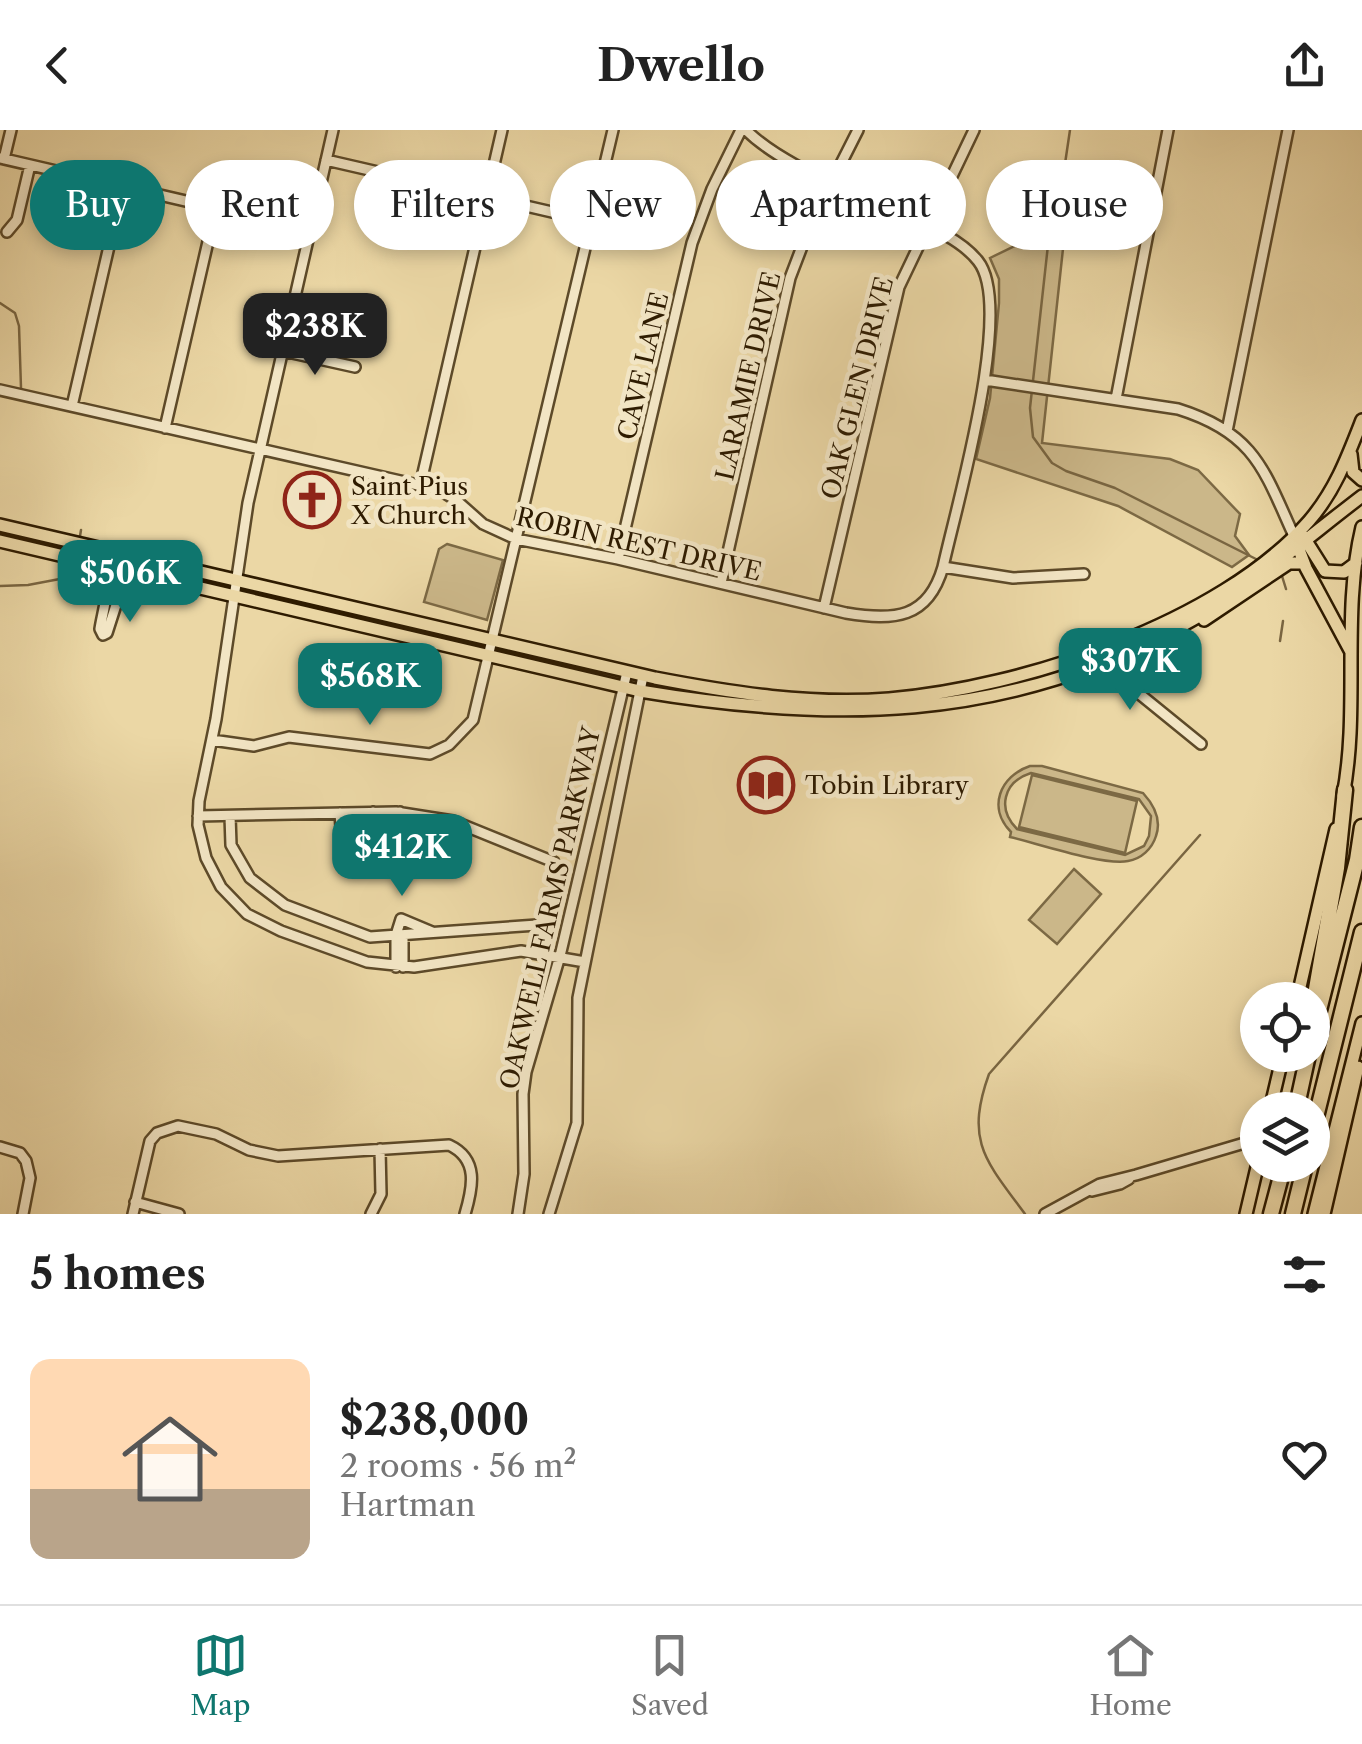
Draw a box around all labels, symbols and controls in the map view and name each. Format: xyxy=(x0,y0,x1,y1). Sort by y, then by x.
text: Dwello xyxy=(597,37,765,93)
icon: back xyxy=(30,38,85,93)
icon: share xyxy=(1277,38,1332,93)
chip: Buy xyxy=(30,160,165,250)
chip: Rent xyxy=(185,160,334,250)
chip: Filters xyxy=(354,160,530,250)
chip: New xyxy=(550,160,696,250)
chip: Apartment xyxy=(716,160,966,250)
chip: House xyxy=(986,160,1163,250)
street label: LARAMIE DRIVE xyxy=(709,269,788,483)
street label: OAK GLEN DRIVE xyxy=(815,274,900,502)
street label: CAVE LANE xyxy=(611,289,676,443)
pin: $238K xyxy=(245,293,385,378)
text: $238K xyxy=(265,306,365,345)
church icon: Saint Pius X Church xyxy=(282,470,342,530)
place label: Saint Pius X Church xyxy=(350,471,468,531)
street label: ROBIN REST DRIVE xyxy=(513,501,765,588)
pin: $506K xyxy=(60,540,200,625)
text: $506K xyxy=(80,553,180,592)
pin: $307K xyxy=(1060,628,1200,713)
text: $307K xyxy=(1081,641,1179,680)
pin: $568K xyxy=(300,643,440,728)
text: $568K xyxy=(320,656,420,695)
street label: OAKWELL FARMS PARKWAY xyxy=(494,723,608,1092)
library icon: Tobin Library xyxy=(736,755,796,815)
place label: Tobin Library xyxy=(805,770,970,801)
pin: $412K xyxy=(332,814,472,899)
text: $412K xyxy=(354,827,450,866)
map controls xyxy=(1240,982,1330,1182)
button: locate xyxy=(1240,982,1330,1072)
button: layers xyxy=(1240,1092,1330,1182)
icon: filters xyxy=(1277,1247,1332,1302)
text: 5 homes xyxy=(30,1248,206,1300)
text: $238,000 xyxy=(340,1394,529,1446)
icon: home xyxy=(110,1399,230,1519)
icon: heart xyxy=(1277,1432,1332,1487)
text: 2 rooms · 56 m² xyxy=(340,1446,577,1485)
text: Hartman xyxy=(340,1485,476,1524)
tab: Map xyxy=(190,1628,250,1722)
tab: Saved xyxy=(631,1628,709,1722)
tab: Home xyxy=(1089,1628,1172,1722)

